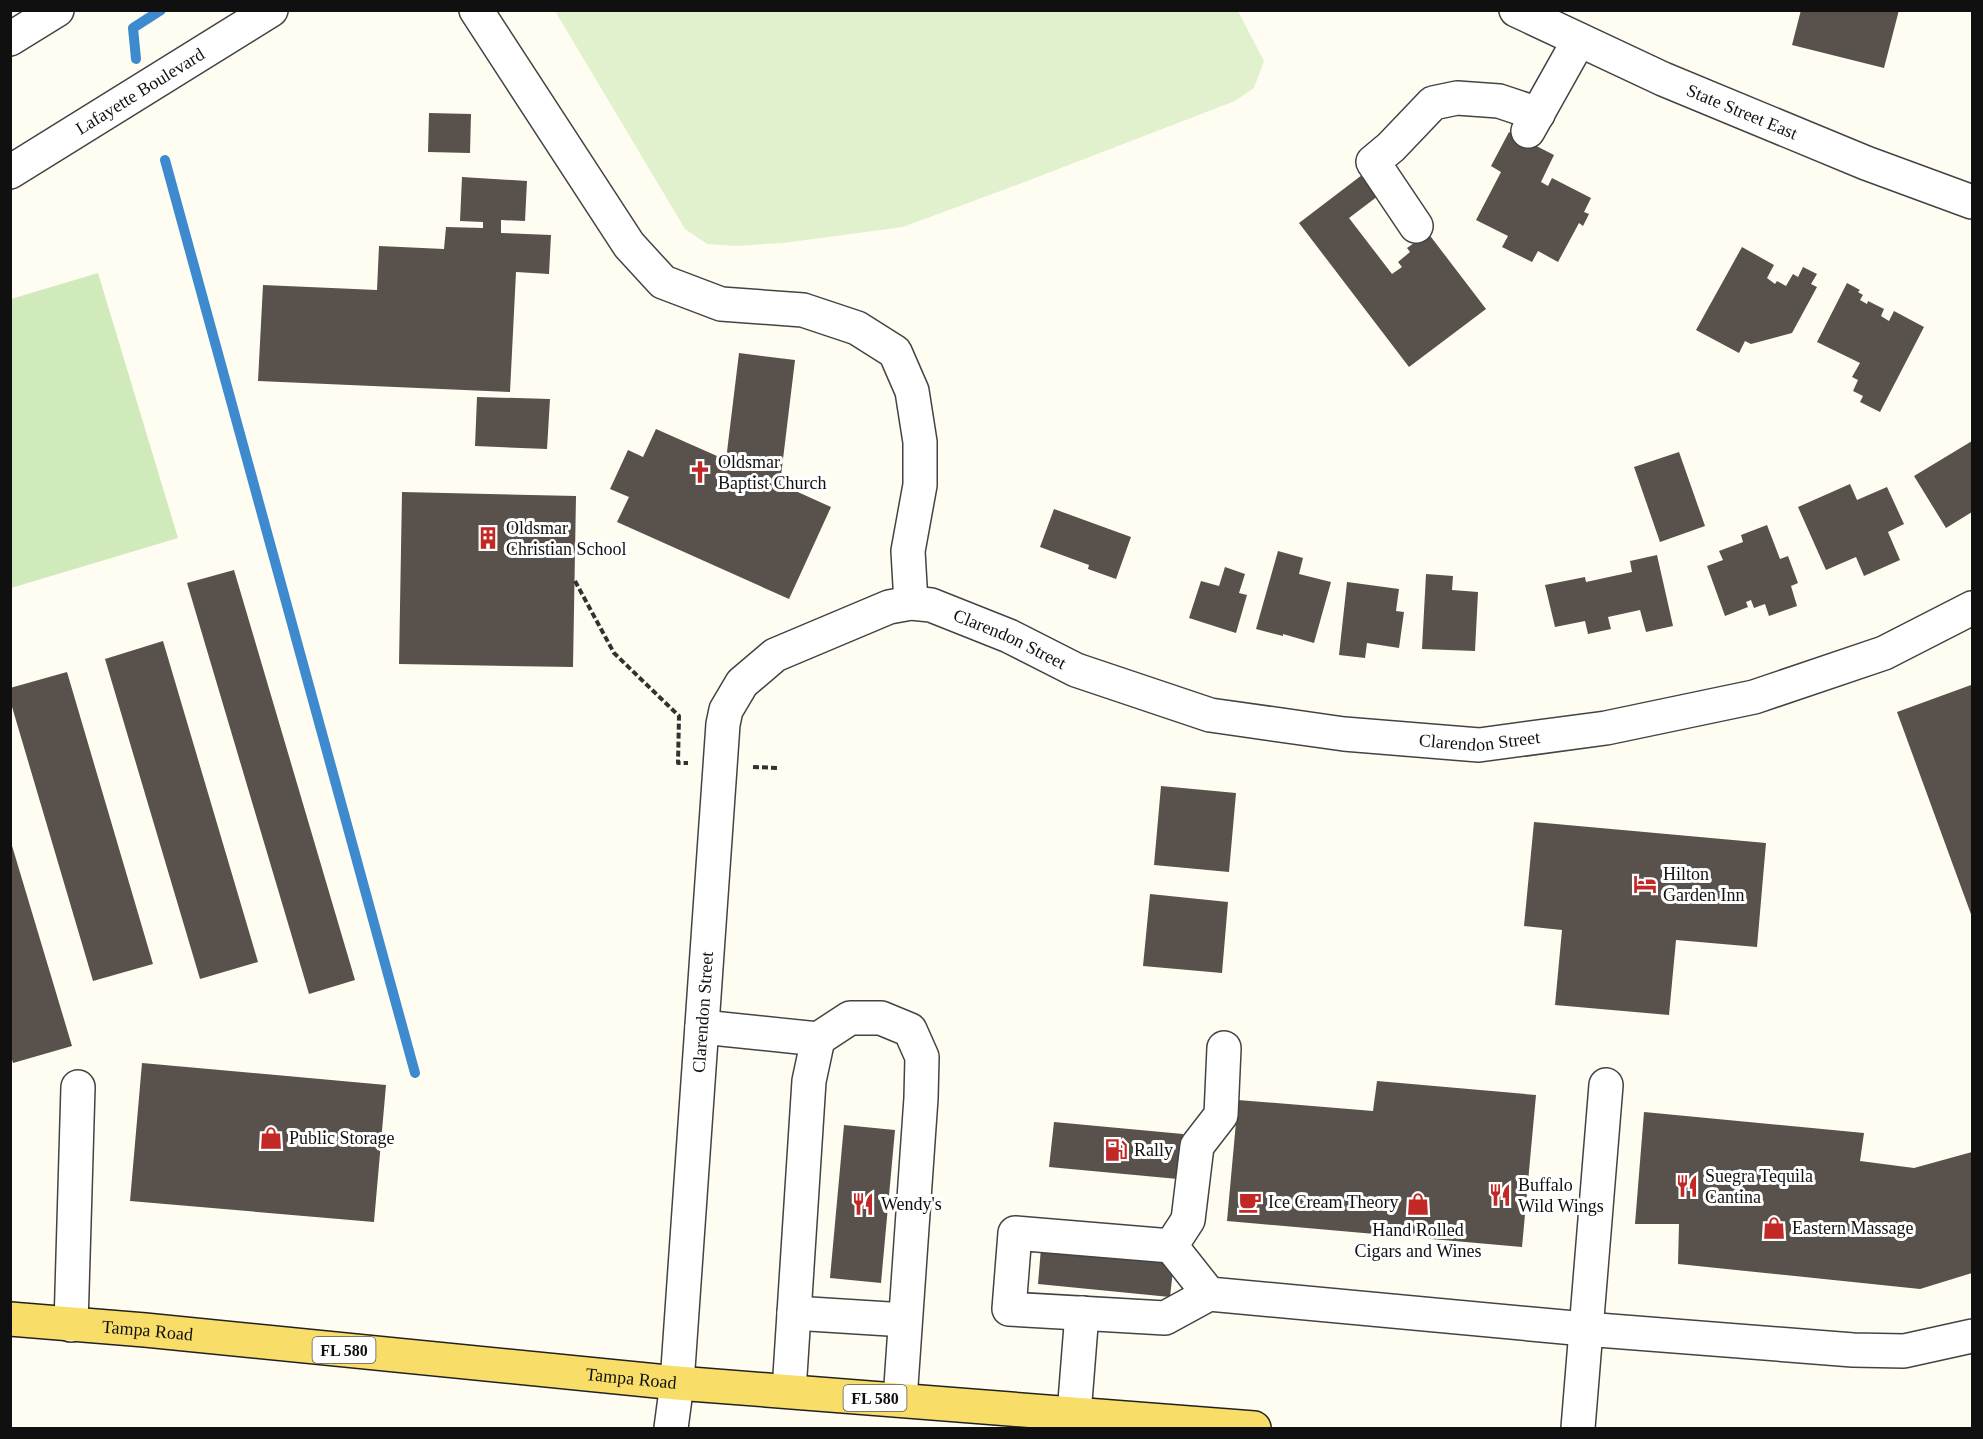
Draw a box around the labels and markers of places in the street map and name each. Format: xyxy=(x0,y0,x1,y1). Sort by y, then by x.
place label: Oldsmar Baptist Church xyxy=(718,452,827,493)
church icon: Oldsmar Baptist Church xyxy=(687,459,713,485)
place label: Oldsmar Christian School xyxy=(506,518,627,559)
building icon: Oldsmar Christian School xyxy=(475,525,501,551)
place label: Hilton Garden Inn xyxy=(1663,864,1744,905)
hotel icon: Hilton Garden Inn xyxy=(1632,871,1658,897)
shop icon: Public Storage xyxy=(258,1125,284,1151)
place label: Public Storage xyxy=(289,1128,395,1148)
fuel station icon: Rally xyxy=(1103,1137,1129,1163)
place label: Rally xyxy=(1134,1140,1173,1160)
place label: Suegra Tequila Cantina xyxy=(1705,1166,1813,1207)
restaurant icon: Suegra Tequila Cantina xyxy=(1674,1173,1700,1199)
place label: Buffalo Wild Wings xyxy=(1518,1175,1604,1216)
restaurant icon: Buffalo Wild Wings xyxy=(1487,1182,1513,1208)
cafe icon: Ice Cream Theory xyxy=(1237,1189,1263,1215)
restaurant icon: Wendy's xyxy=(850,1191,876,1217)
shop icon: Hand Rolled Cigars and Wines xyxy=(1405,1191,1431,1217)
place label: Ice Cream Theory xyxy=(1268,1192,1399,1212)
place label: Wendy's xyxy=(881,1194,942,1214)
shop icon: Eastern Massage xyxy=(1761,1215,1787,1241)
place label: Eastern Massage xyxy=(1792,1218,1913,1238)
place label: Hand Rolled Cigars and Wines xyxy=(1355,1220,1481,1261)

